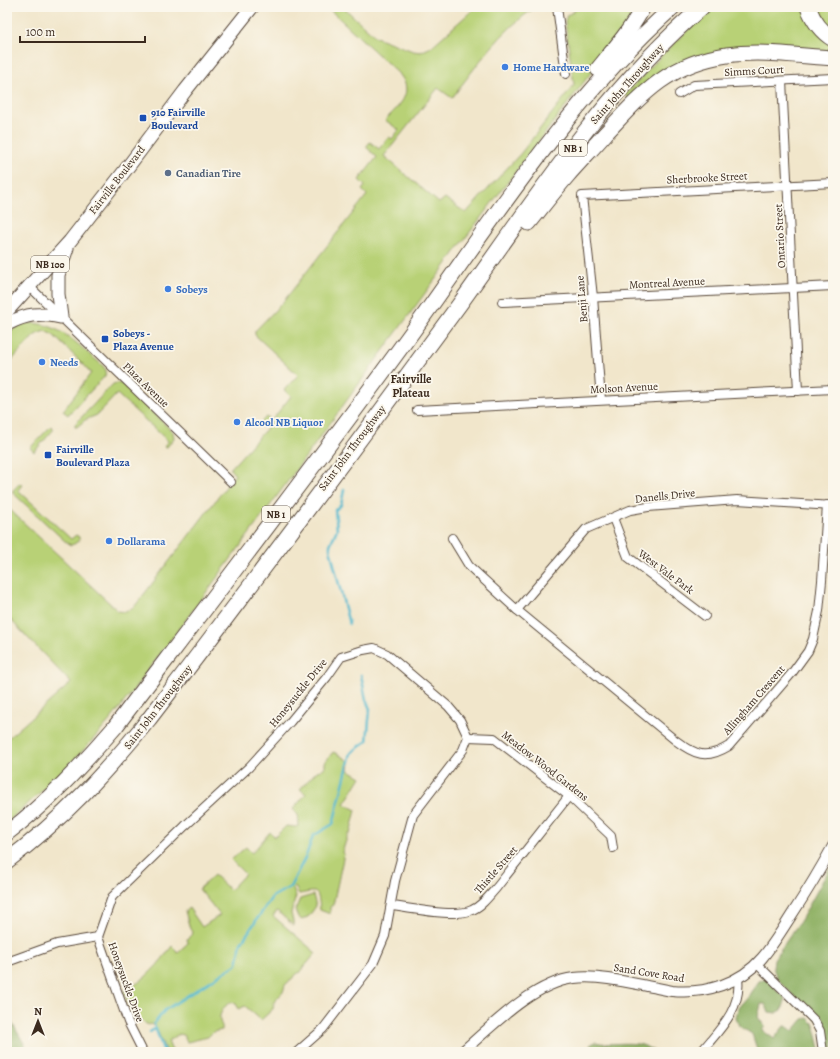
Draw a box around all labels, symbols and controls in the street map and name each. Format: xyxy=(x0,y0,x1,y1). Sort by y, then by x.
scale bar xyxy=(20,18,145,44)
text: 100 m xyxy=(26,24,55,40)
street label: Saint John Throughway xyxy=(587,40,667,127)
place label: Home Hardware xyxy=(513,60,589,75)
marker: Home Hardware xyxy=(500,62,510,72)
street label: Simms Court xyxy=(724,62,785,80)
place label: 910 Fairville Boulevard xyxy=(151,105,205,133)
marker: 910 Fairville Boulevard xyxy=(138,113,148,123)
road number: NB 1 xyxy=(559,140,587,156)
street label: Fairville Boulevard xyxy=(85,142,149,218)
place label: Canadian Tire xyxy=(176,166,241,181)
marker: Canadian Tire xyxy=(163,168,173,178)
street label: Sherbrooke Street xyxy=(666,168,748,188)
street label: Ontario Street xyxy=(771,203,789,269)
road number: NB 100 xyxy=(31,256,69,272)
street label: Montreal Avenue xyxy=(629,274,705,292)
street label: Benji Lane xyxy=(572,275,592,323)
place label: Sobeys xyxy=(176,282,208,297)
marker: Sobeys xyxy=(163,284,173,294)
place label: Sobeys - Plaza Avenue xyxy=(113,326,174,354)
marker: Sobeys - Plaza Avenue xyxy=(100,334,110,344)
place label: Needs xyxy=(50,355,79,370)
marker: Needs xyxy=(37,357,47,367)
street label: Plaza Avenue xyxy=(120,359,172,411)
district label: Fairville Plateau xyxy=(390,371,432,401)
street label: Molson Avenue xyxy=(590,379,658,397)
street label: Saint John Throughway xyxy=(315,402,389,494)
place label: Alcool NB Liquor xyxy=(244,415,324,430)
marker: Alcool NB Liquor xyxy=(232,417,242,427)
place label: Fairville Boulevard Plaza xyxy=(56,442,131,470)
marker: Fairville Boulevard Plaza xyxy=(43,450,53,460)
street label: Danells Drive xyxy=(634,485,696,507)
road number: NB 1 xyxy=(262,506,290,522)
place label: Dollarama xyxy=(117,534,166,549)
marker: Dollarama xyxy=(104,536,114,546)
street label: West Vale Park xyxy=(634,546,697,598)
street label: Honeysuckle Drive xyxy=(266,655,330,731)
street label: Saint John Throughway xyxy=(120,662,196,752)
street label: Allingham Crescent xyxy=(719,662,789,739)
street label: Meadow Wood Gardens xyxy=(498,727,592,805)
street label: Thistle Street xyxy=(471,843,521,897)
street label: Honeysuckle Drive xyxy=(105,940,148,1024)
street label: Sand Cove Road xyxy=(612,960,686,986)
north arrow xyxy=(18,1001,58,1041)
text: N xyxy=(34,1004,42,1019)

